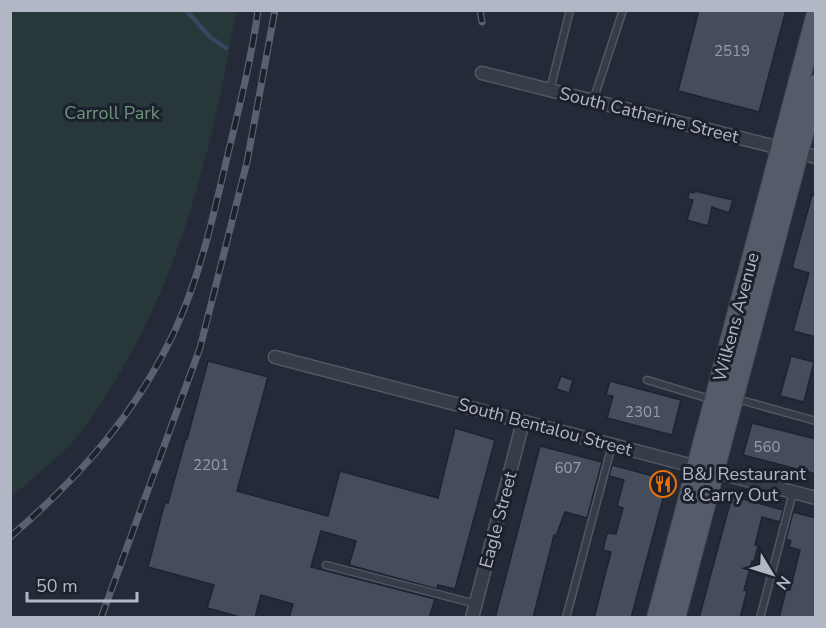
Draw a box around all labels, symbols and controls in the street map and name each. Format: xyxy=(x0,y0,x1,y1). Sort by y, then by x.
house number: 2519 xyxy=(714,41,750,61)
street label: South Catherine Street xyxy=(557,81,742,149)
park label: Carroll Park xyxy=(64,101,161,125)
street label: Wilkens Avenue xyxy=(707,250,765,384)
street label: South Bentalou Street xyxy=(455,392,635,462)
house number: 2301 xyxy=(625,402,661,422)
house number: 560 xyxy=(753,437,781,457)
house number: 2201 xyxy=(193,455,229,475)
house number: 607 xyxy=(554,458,582,478)
place label: B&J Restaurant & Carry Out xyxy=(682,462,807,507)
street label: Eagle Street xyxy=(474,468,523,571)
restaurant icon: B&J Restaurant & Carry Out xyxy=(648,469,678,499)
north arrow xyxy=(742,544,802,604)
scale bar xyxy=(27,565,136,603)
text: N xyxy=(771,571,795,594)
text: 50 m xyxy=(36,574,78,598)

